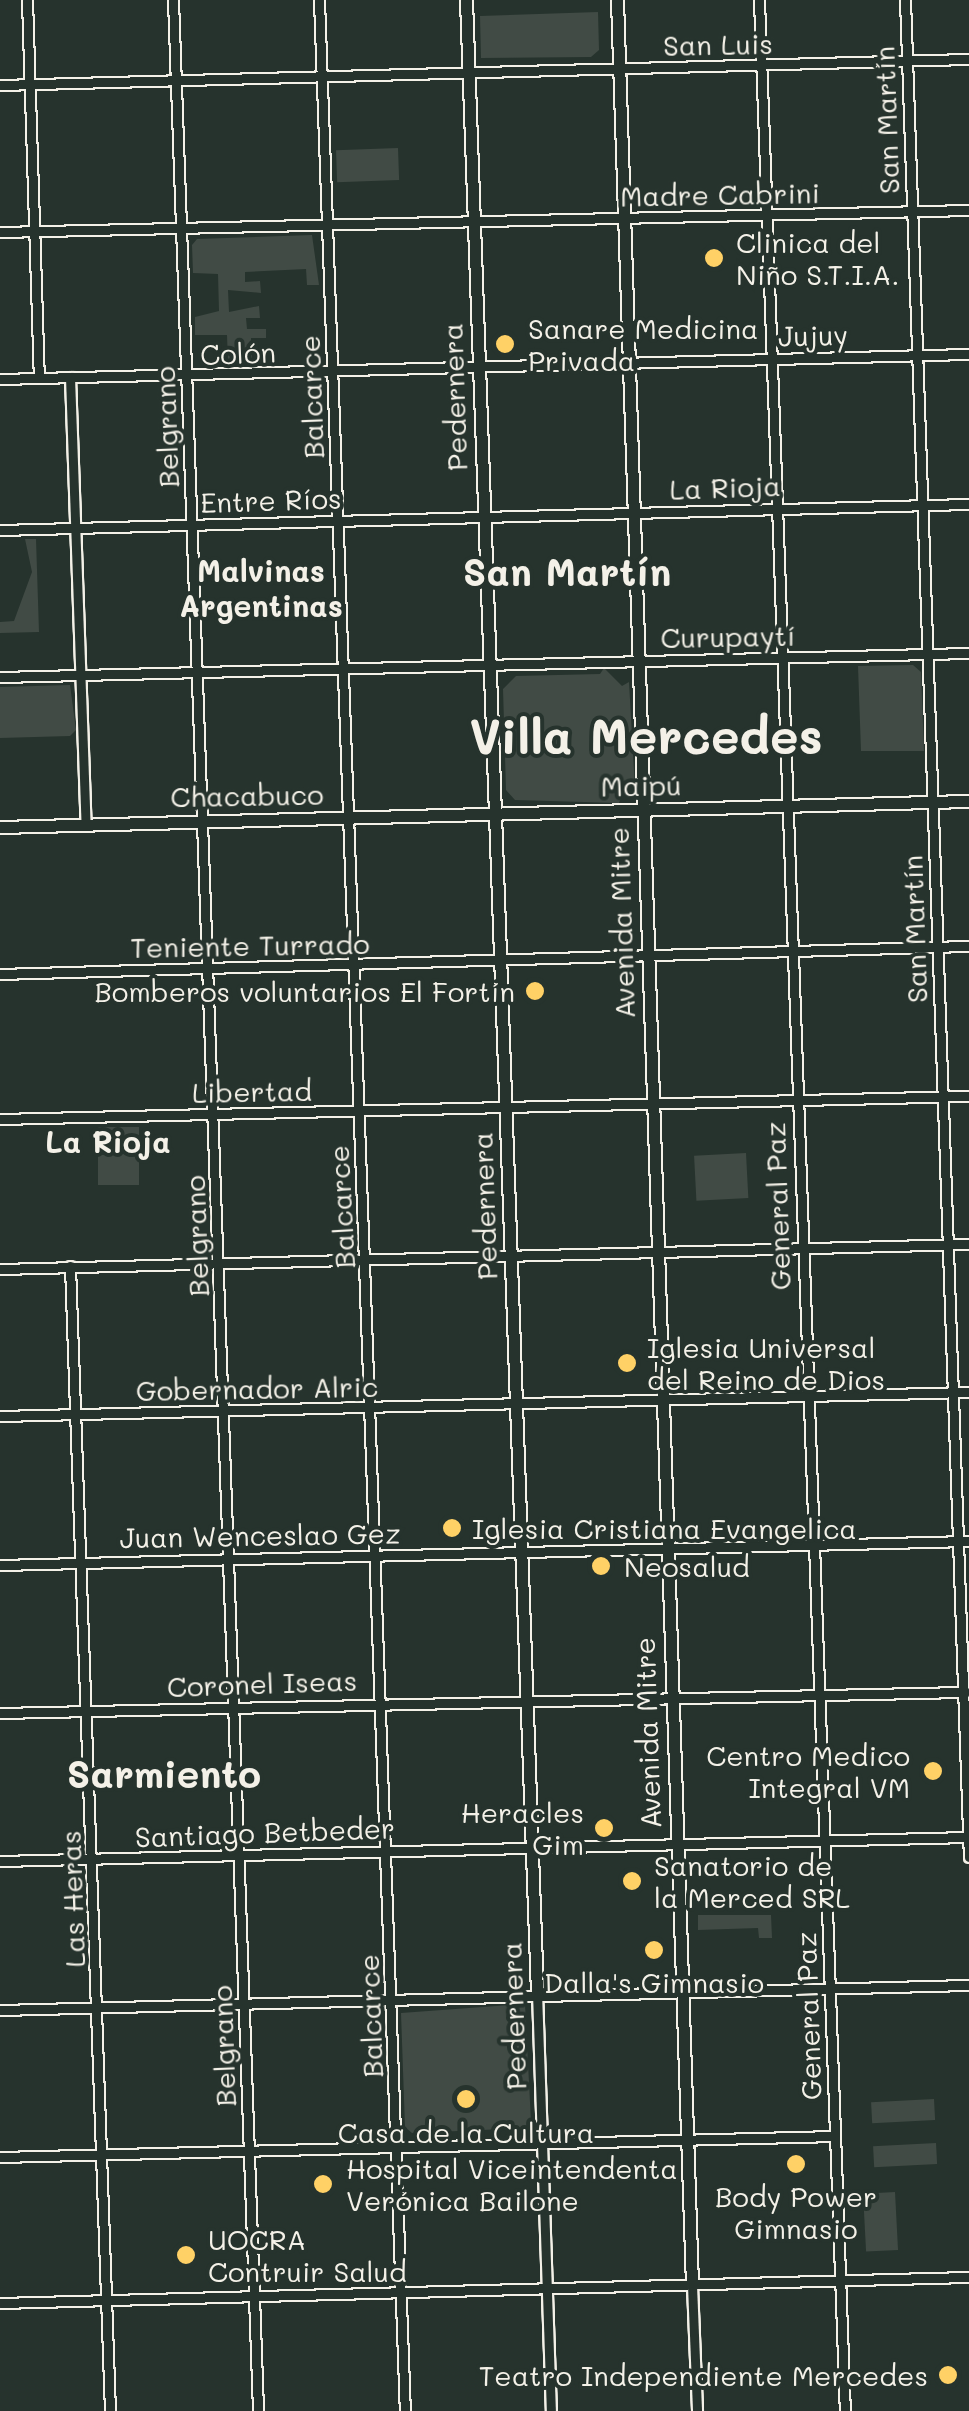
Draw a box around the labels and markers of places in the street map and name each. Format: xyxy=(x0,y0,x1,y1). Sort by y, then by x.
place label: Clinica del Niño S.T.I.A. xyxy=(736,225,900,291)
marker: Clinica del Niño S.T.I.A. xyxy=(701,245,727,271)
place label: Sanare Medicina Privada xyxy=(528,311,758,377)
marker: Sanare Medicina Privada xyxy=(492,331,518,357)
place label: Bomberos voluntarios El Fortín xyxy=(94,974,515,1008)
marker: Bomberos voluntarios El Fortín xyxy=(524,980,546,1002)
place label: Iglesia Universal del Reino de Dios xyxy=(647,1330,885,1396)
marker: Iglesia Universal del Reino de Dios xyxy=(616,1352,638,1374)
place label: Iglesia Cristiana Evangelica xyxy=(472,1511,857,1545)
marker: Iglesia Cristiana Evangelica xyxy=(441,1517,463,1539)
place label: Neosalud xyxy=(624,1549,750,1583)
marker: Neosalud xyxy=(588,1553,614,1579)
place label: Centro Medico Integral VM xyxy=(706,1738,910,1804)
marker: Centro Medico Integral VM xyxy=(920,1758,946,1784)
place label: Heracles Gim xyxy=(461,1795,584,1861)
marker: Heracles Gim xyxy=(593,1817,615,1839)
place label: Sanatorio de la Merced SRL xyxy=(654,1848,850,1914)
marker: Sanatorio de la Merced SRL xyxy=(619,1868,645,1894)
marker: Dalla's Gimnasio xyxy=(643,1939,665,1961)
place label: Dalla's Gimnasio xyxy=(544,1965,764,1999)
marker: Casa de la Cultura xyxy=(455,2088,477,2110)
place label: Casa de la Cultura xyxy=(338,2115,594,2149)
place label: Hospital Viceintendenta Verónica Bailone xyxy=(346,2151,678,2217)
marker: Body Power Gimnasio xyxy=(785,2153,807,2175)
marker: Hospital Viceintendenta Verónica Bailone xyxy=(310,2171,336,2197)
place label: Body Power Gimnasio xyxy=(715,2179,877,2245)
place label: UOCRA Contruir Salud xyxy=(208,2222,407,2288)
marker: UOCRA Contruir Salud xyxy=(173,2242,199,2268)
place label: Teatro Independiente Mercedes xyxy=(479,2358,928,2392)
marker: Teatro Independiente Mercedes xyxy=(937,2364,959,2386)

